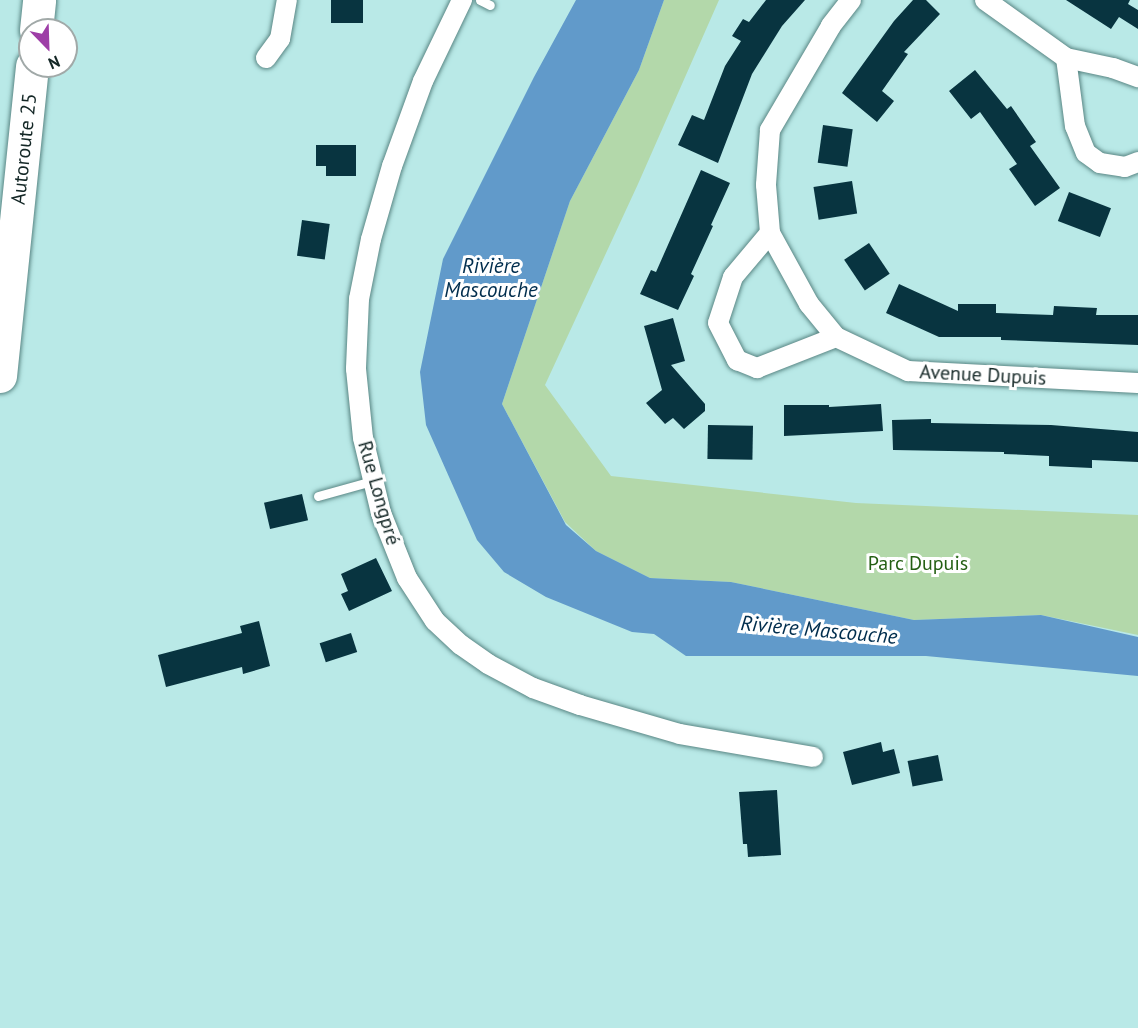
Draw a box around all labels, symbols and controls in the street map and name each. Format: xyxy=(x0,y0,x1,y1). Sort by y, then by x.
north arrow xyxy=(18,18,78,78)
text: N xyxy=(46,51,63,74)
street label: Autoroute 25 xyxy=(6,92,42,206)
water label: Rivière Mascouche xyxy=(444,253,538,303)
street label: Avenue Dupuis xyxy=(919,360,1047,390)
street label: Rue Longpré xyxy=(353,438,405,548)
park label: Parc Dupuis xyxy=(868,551,968,575)
water label: Rivière Mascouche xyxy=(740,611,898,649)

